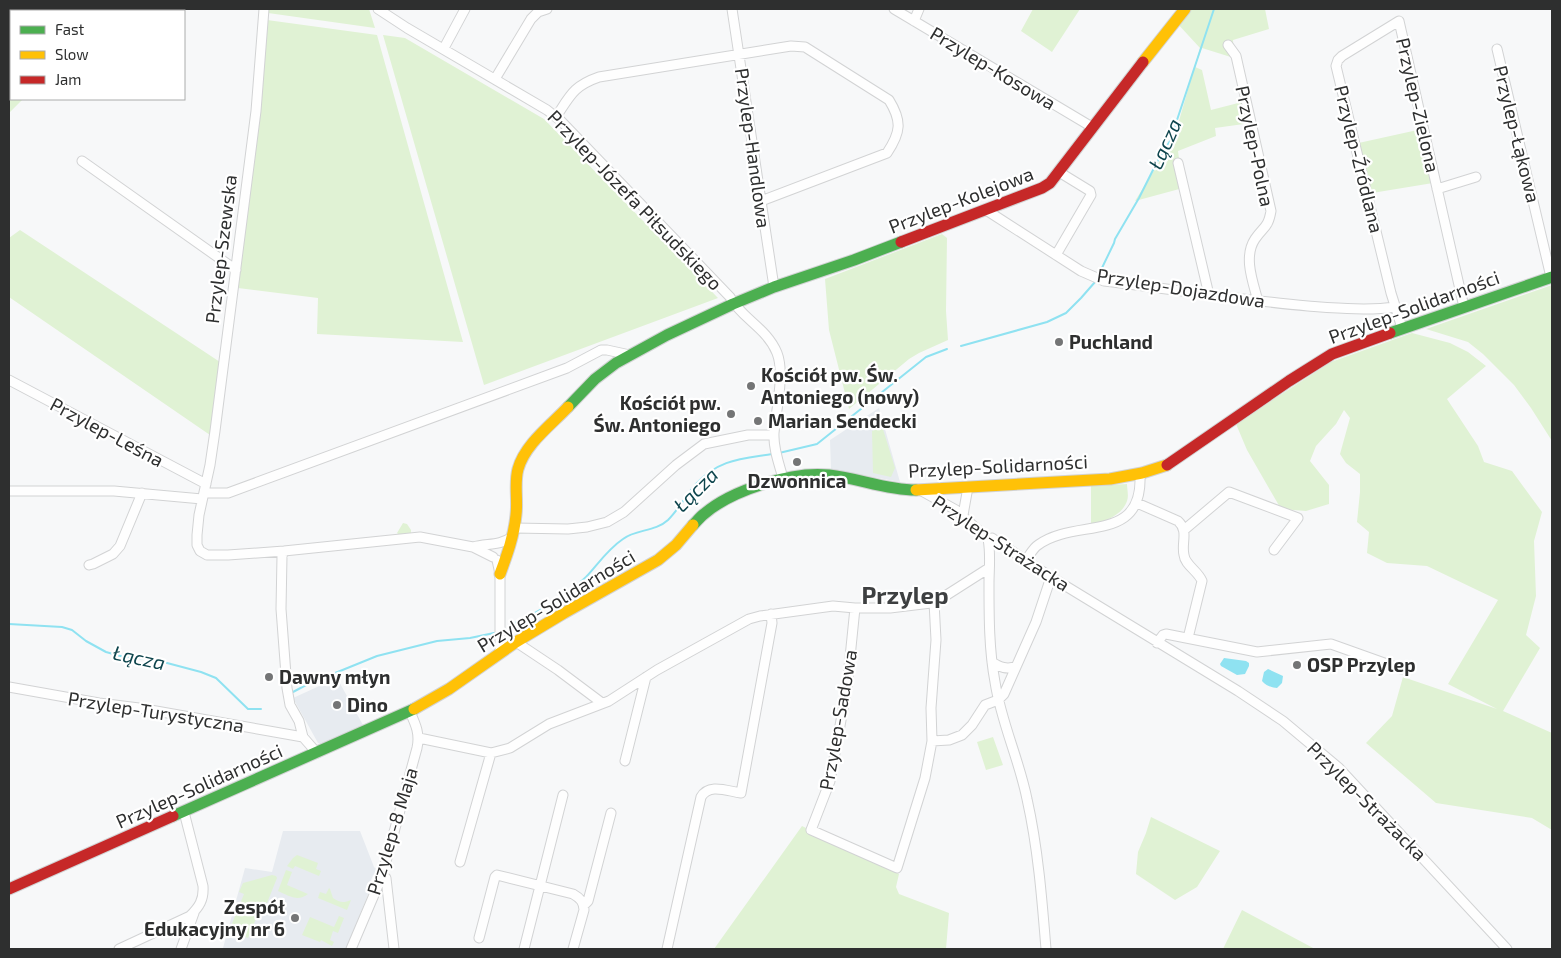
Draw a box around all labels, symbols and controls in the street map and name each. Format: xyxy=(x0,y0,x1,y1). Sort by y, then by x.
legend xyxy=(10,10,185,100)
text: Fast xyxy=(55,20,85,38)
street label: Przylep-Kosowa xyxy=(926,21,1060,114)
street label: Przylep-Zielona xyxy=(1392,35,1445,174)
text: Slow xyxy=(55,45,89,63)
street label: Przylep-Łąkowa xyxy=(1489,63,1546,205)
street label: Przylep-Handlowa xyxy=(731,66,776,229)
text: Jam xyxy=(55,70,81,88)
street label: Przylep-Polna xyxy=(1231,83,1280,208)
street label: Przylep-Źródlana xyxy=(1330,83,1389,235)
street label: Przylep-Józefa Piłsudskiego xyxy=(543,105,727,294)
water label: Łącza xyxy=(1142,115,1186,173)
street label: Przylep-Kolejowa xyxy=(885,161,1036,238)
street label: Przylep-Szewska xyxy=(200,173,241,325)
street label: Przylep-Dojazdowa xyxy=(1095,263,1267,312)
street label: Przylep-Solidarności xyxy=(1325,265,1502,348)
place label: Puchland xyxy=(1069,330,1153,353)
marker: Puchland xyxy=(1053,336,1065,348)
place label: Kościół pw. Św. Antoniego (nowy) xyxy=(761,363,919,409)
marker: Kościół pw. Św. Antoniego (nowy) xyxy=(745,380,757,392)
place label: Kościół pw. Św. Antoniego xyxy=(593,391,721,436)
street label: Przylep-Leśna xyxy=(47,392,168,471)
marker: Kościół pw. Św. Antoniego xyxy=(725,408,737,420)
place label: Marian Sendecki xyxy=(768,409,917,432)
marker: Marian Sendecki xyxy=(752,415,764,427)
street label: Przylep-Solidarności xyxy=(908,449,1088,482)
marker: Dzwonnica xyxy=(791,456,803,468)
water label: Łącza xyxy=(668,462,722,516)
place label: Dzwonnica xyxy=(748,469,846,492)
street label: Przylep-Strażacka xyxy=(928,490,1074,596)
street label: Przylep-Solidarności xyxy=(473,544,639,657)
district label: Przylep xyxy=(861,580,949,609)
water label: Łącza xyxy=(111,640,168,674)
street label: Przylep-Sadowa xyxy=(814,648,861,792)
place label: OSP Przylep xyxy=(1307,653,1416,677)
marker: OSP Przylep xyxy=(1291,659,1303,671)
place label: Dawny młyn xyxy=(279,665,390,689)
marker: Dawny młyn xyxy=(263,671,275,683)
street label: Przylep-Turystyczna xyxy=(66,686,246,737)
place label: Dino xyxy=(347,693,388,716)
marker: Dino xyxy=(331,699,343,711)
street label: Przylep-Strażacka xyxy=(1303,736,1432,865)
street label: Przylep-Solidarności xyxy=(112,738,286,833)
street label: Przylep-8 Maja xyxy=(361,764,422,897)
place label: Zespół Edukacyjny nr 6 xyxy=(144,895,285,941)
marker: Zespół Edukacyjny nr 6 xyxy=(289,912,301,924)

